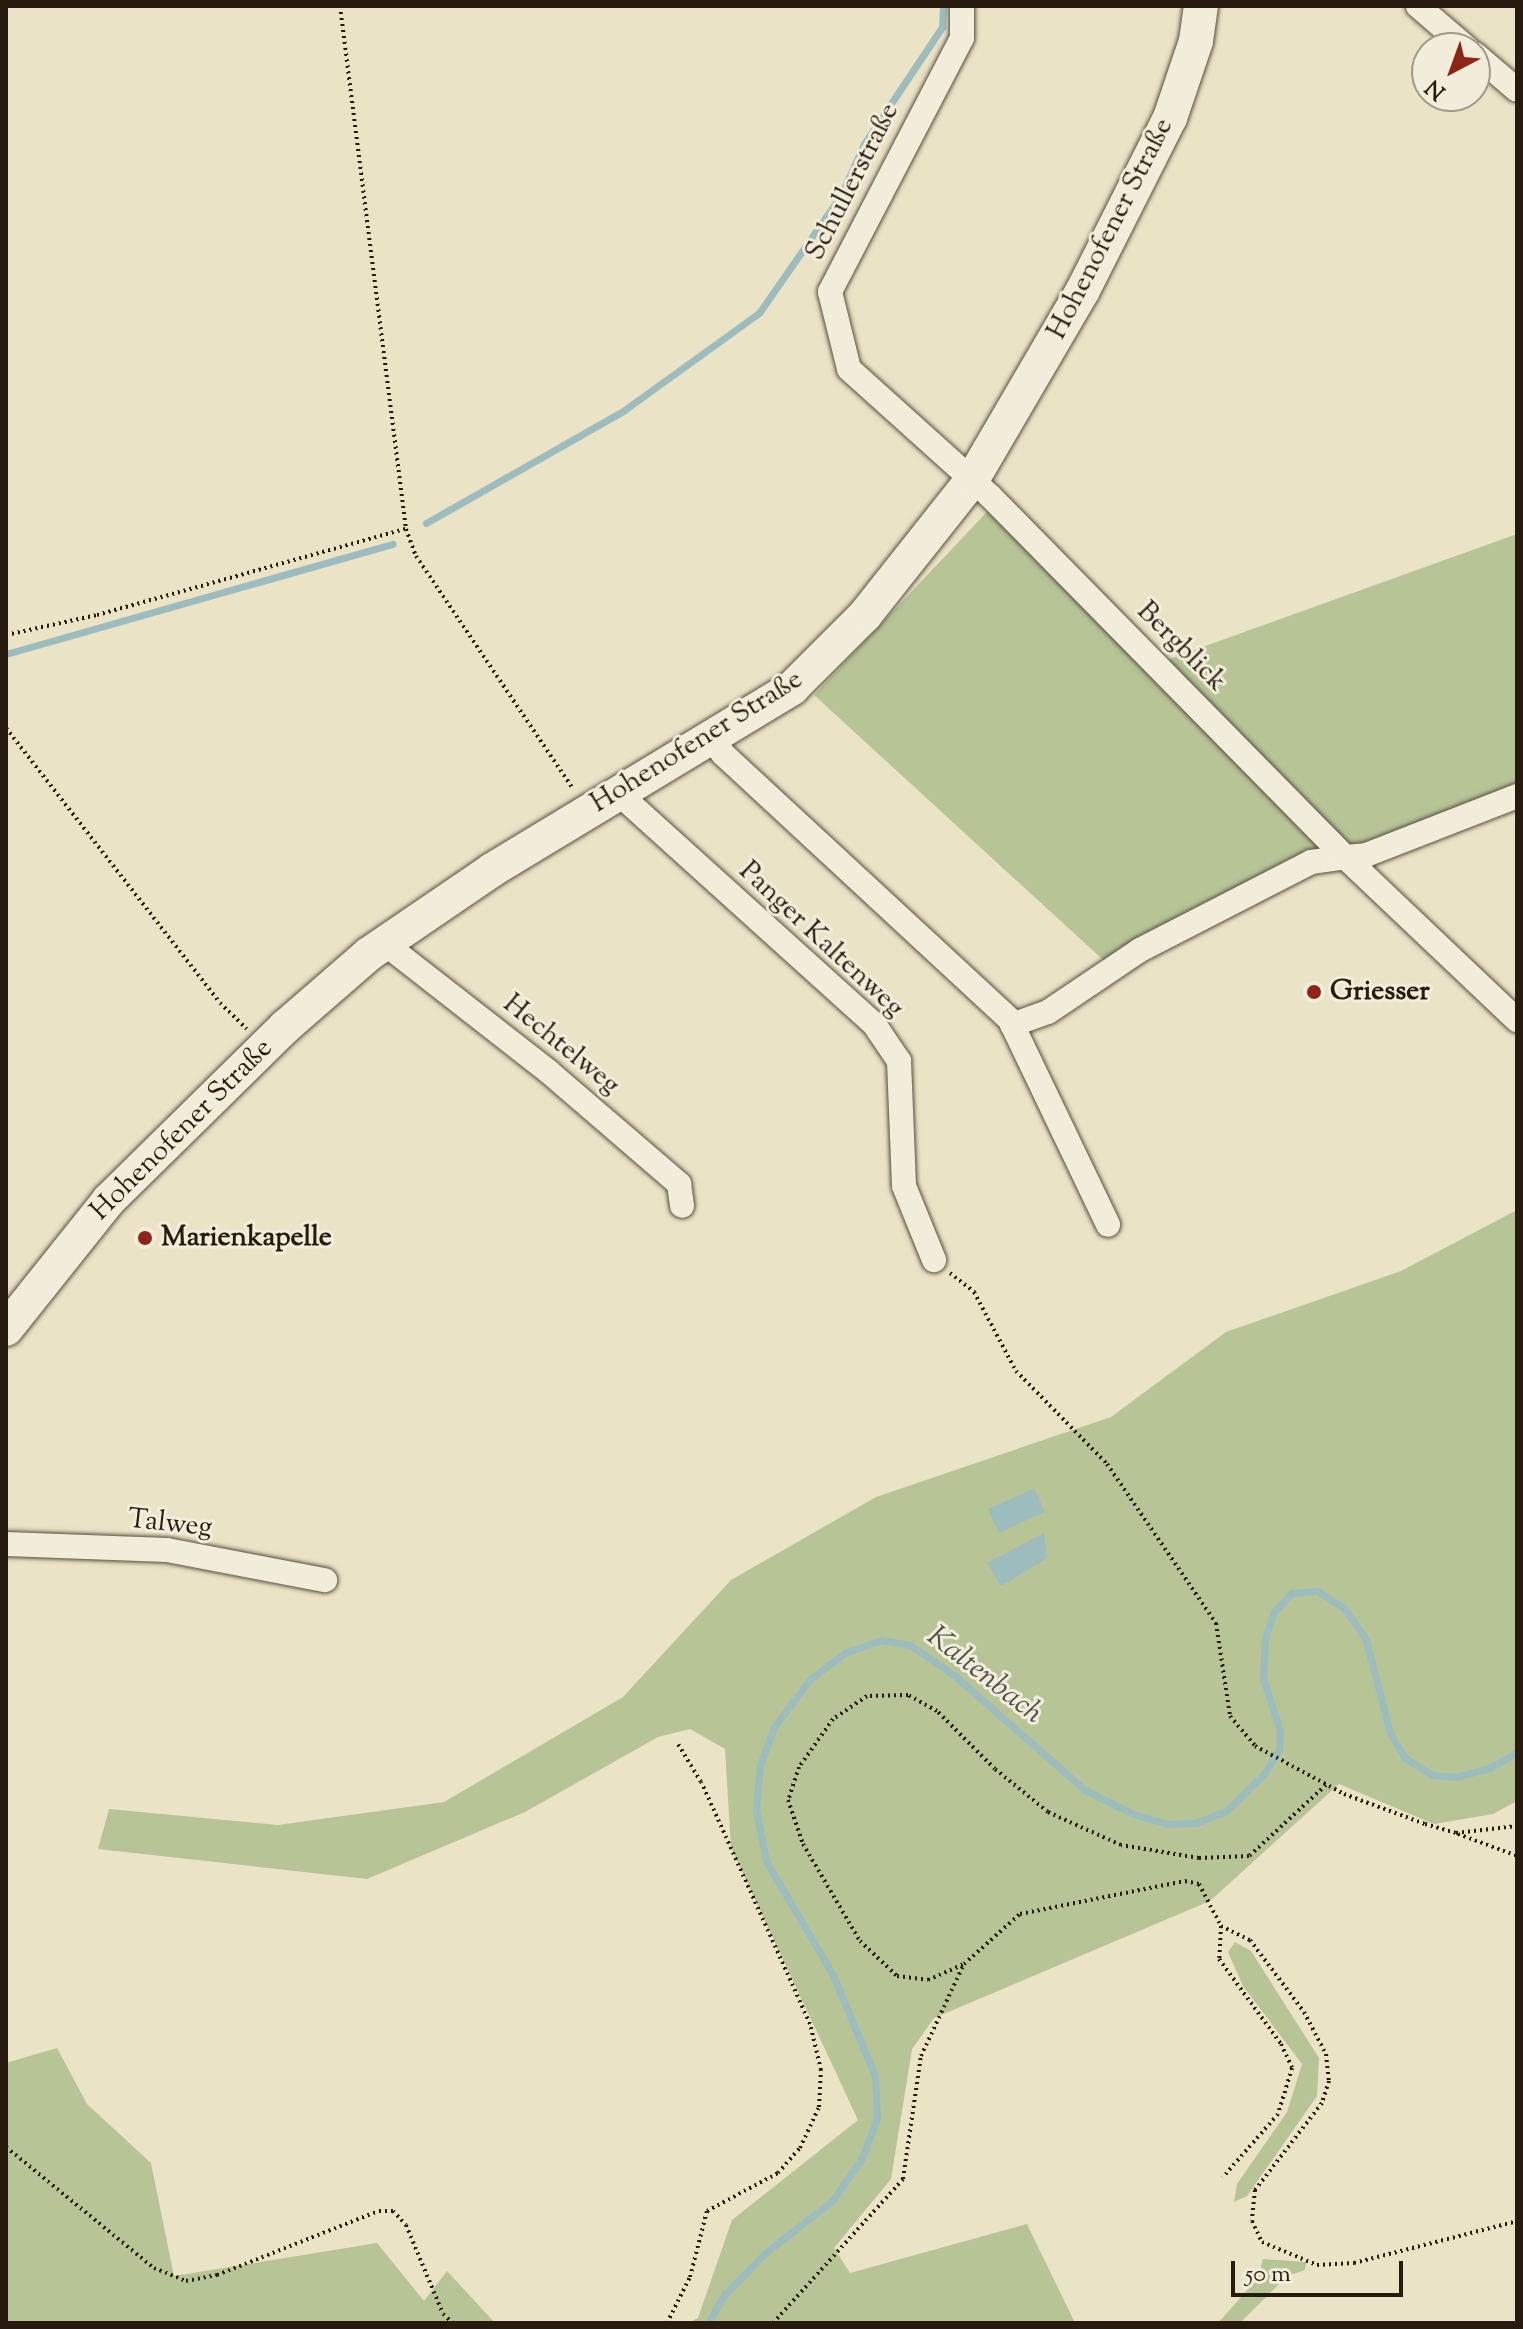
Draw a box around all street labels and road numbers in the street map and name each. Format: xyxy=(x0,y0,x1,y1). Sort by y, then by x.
street label: Schullerstraße xyxy=(799,98,907,266)
street label: Hohenofener Straße xyxy=(1041,113,1181,345)
street label: Bergblick xyxy=(1129,595,1233,699)
street label: Hohenofener Straße xyxy=(585,663,809,821)
street label: Panger Kaltenweg xyxy=(731,855,911,1025)
street label: Hechtelweg xyxy=(496,988,626,1102)
street label: Hohenofener Straße xyxy=(84,1032,280,1228)
street label: Talweg xyxy=(126,1503,214,1545)

